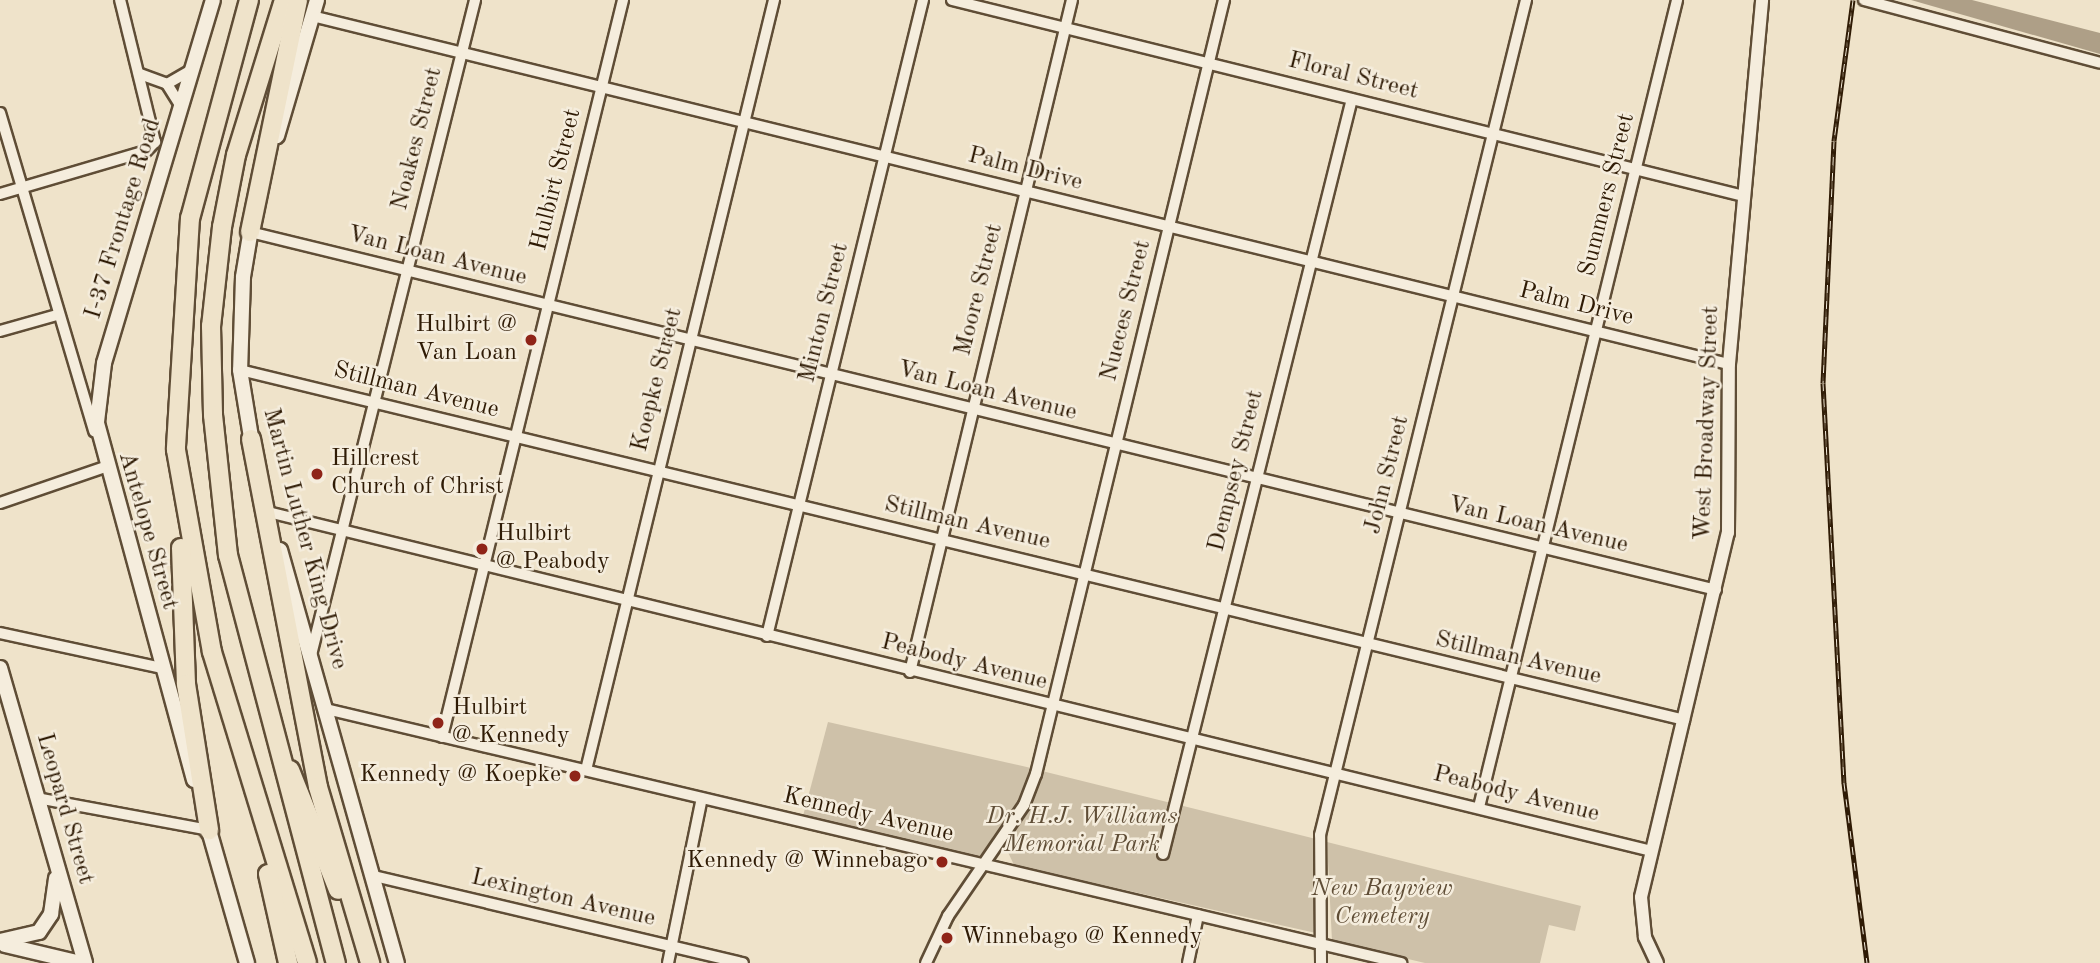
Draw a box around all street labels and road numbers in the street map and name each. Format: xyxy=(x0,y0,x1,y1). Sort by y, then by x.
street label: Floral Street xyxy=(1285,47,1421,107)
street label: Noakes Street xyxy=(386,64,450,214)
street label: Hulbirt Street xyxy=(525,106,589,254)
street label: Summers Street xyxy=(1574,110,1642,280)
street label: I-37 Frontage Road xyxy=(80,115,168,323)
street label: Palm Drive xyxy=(965,142,1085,198)
street label: Van Loan Avenue xyxy=(344,221,530,293)
street label: Moore Street xyxy=(950,221,1010,359)
street label: Nueces Street xyxy=(1096,237,1158,385)
street label: Minton Street xyxy=(794,240,856,386)
street label: Palm Drive xyxy=(1516,277,1636,333)
street label: Koepke Street xyxy=(626,305,690,455)
street label: West Broadway Street xyxy=(1690,305,1726,541)
street label: Van Loan Avenue xyxy=(894,356,1080,428)
street label: Stillman Avenue xyxy=(330,357,502,425)
street label: Dempsey Street xyxy=(1203,387,1271,555)
street label: Martin Luther King Drive xyxy=(255,405,353,673)
street label: John Street xyxy=(1359,413,1417,537)
street label: Antelope Street xyxy=(111,449,183,613)
street label: Stillman Avenue xyxy=(881,491,1053,557)
street label: Van Loan Avenue xyxy=(1445,491,1631,561)
street label: Stillman Avenue xyxy=(1432,626,1604,692)
street label: Peabody Avenue xyxy=(878,628,1050,698)
street label: Leopard Street xyxy=(29,730,99,888)
street label: Peabody Avenue xyxy=(1430,760,1602,830)
street label: Kennedy Avenue xyxy=(780,782,956,850)
street label: Lexington Avenue xyxy=(468,864,658,934)

